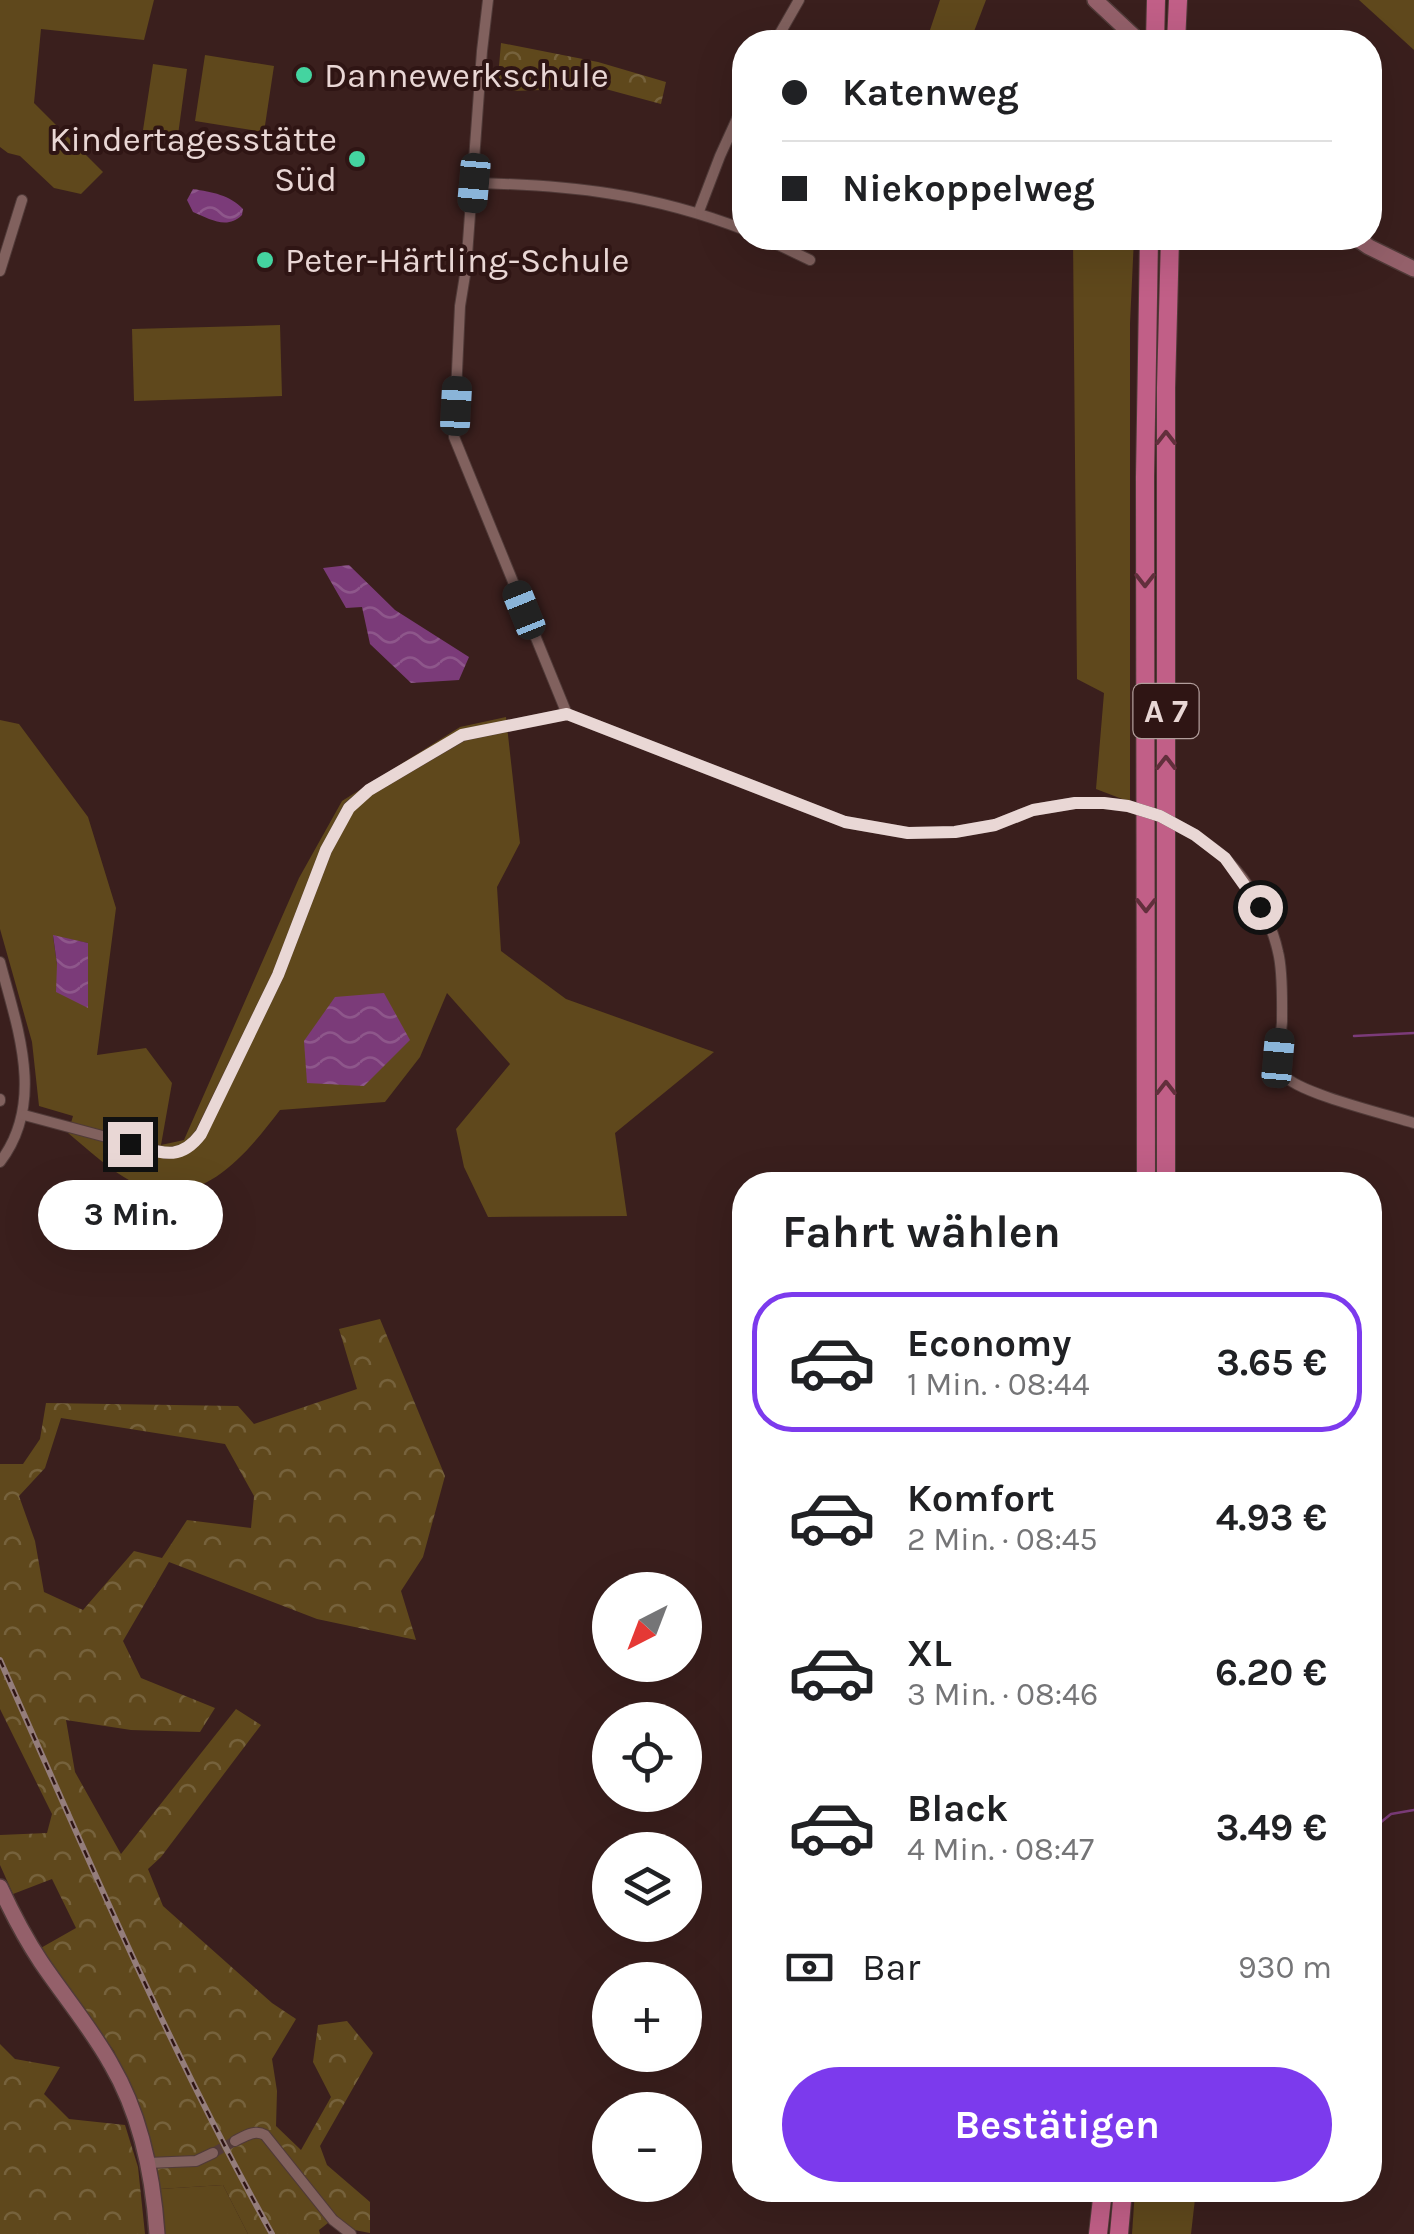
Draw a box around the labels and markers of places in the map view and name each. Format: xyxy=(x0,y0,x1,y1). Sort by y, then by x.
place label: Dannewerkschule xyxy=(324,55,609,96)
marker: Dannewerkschule xyxy=(293,64,315,86)
place label: Kindertagesstätte Süd xyxy=(49,119,337,200)
marker: Kindertagesstätte Süd xyxy=(346,148,368,170)
place label: Peter-Härtling-Schule xyxy=(285,240,629,281)
marker: Peter-Härtling-Schule xyxy=(254,249,276,271)

